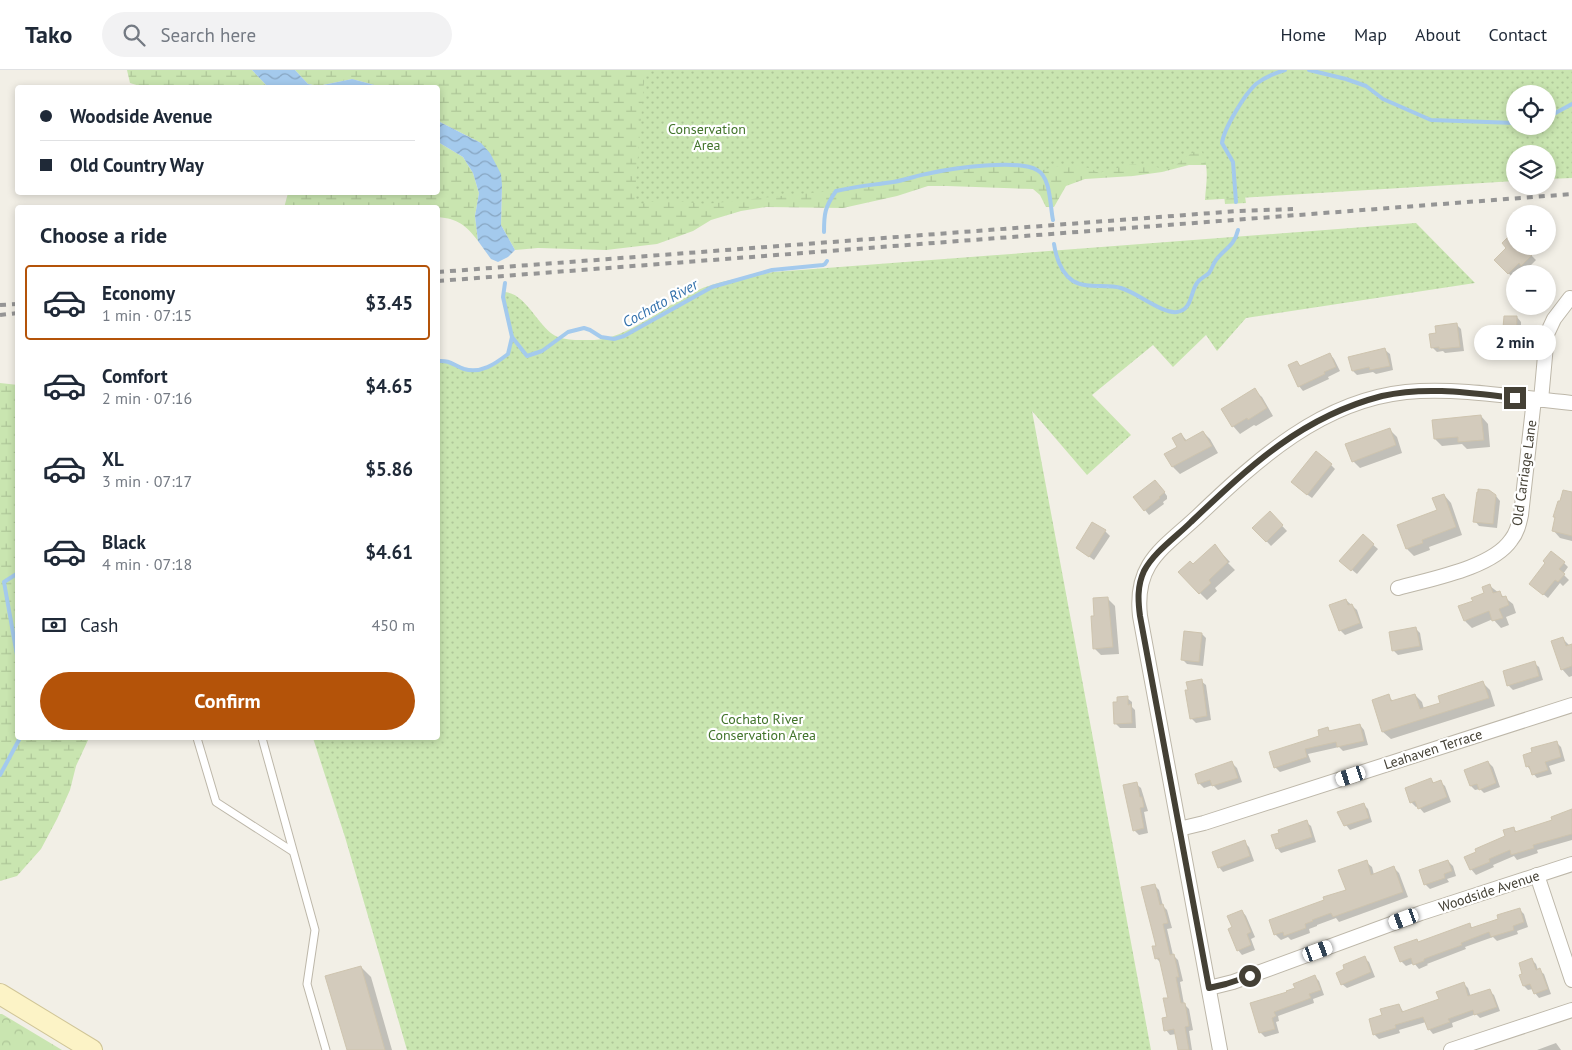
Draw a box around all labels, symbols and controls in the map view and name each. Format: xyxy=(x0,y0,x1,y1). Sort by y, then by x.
search box xyxy=(102,12,452,57)
text: Tako xyxy=(25,19,72,50)
icon: search xyxy=(120,21,148,49)
text: Search here xyxy=(160,23,256,47)
text: Home xyxy=(1280,23,1326,46)
text: Map xyxy=(1354,23,1387,46)
text: About xyxy=(1415,23,1461,46)
text: Contact xyxy=(1489,23,1547,46)
map controls xyxy=(1506,85,1556,315)
button: locate xyxy=(1506,85,1556,135)
text: Woodside Avenue xyxy=(70,104,212,128)
park label: Conservation Area xyxy=(668,120,746,154)
button: layers xyxy=(1506,145,1556,195)
text: Old Country Way xyxy=(70,153,204,177)
button: + xyxy=(1506,205,1556,255)
text: Choose a ride xyxy=(40,221,167,249)
button: − xyxy=(1506,265,1556,315)
water label: Cochato River xyxy=(619,274,702,331)
icon: car xyxy=(42,280,87,325)
text: Economy xyxy=(102,281,175,305)
text: $3.45 xyxy=(365,291,413,315)
text: 1 min · 07:15 xyxy=(102,305,192,325)
callout: 2 min xyxy=(1474,325,1556,360)
text: 2 min xyxy=(1495,332,1535,352)
icon: car xyxy=(42,363,87,408)
text: Comfort xyxy=(102,364,168,388)
text: $4.65 xyxy=(365,374,413,398)
route end xyxy=(1504,387,1526,409)
text: 2 min · 07:16 xyxy=(102,388,192,408)
street label: Old Carriage Lane xyxy=(1508,419,1540,527)
icon: car xyxy=(42,446,87,491)
text: XL xyxy=(102,447,124,471)
text: $5.86 xyxy=(365,457,413,481)
text: 3 min · 07:17 xyxy=(102,471,192,491)
icon: car xyxy=(42,529,87,574)
text: Black xyxy=(102,530,146,554)
text: $4.61 xyxy=(365,540,413,564)
text: 4 min · 07:18 xyxy=(102,554,192,574)
icon: cash xyxy=(40,611,68,639)
text: Cash xyxy=(80,613,118,637)
text: 450 m xyxy=(372,615,415,635)
button: Confirm xyxy=(40,672,415,730)
park label: Cochato River Conservation Area xyxy=(708,710,816,744)
street label: Leahaven Terrace xyxy=(1382,725,1484,773)
car xyxy=(1334,764,1367,788)
street label: Woodside Avenue xyxy=(1436,866,1542,916)
car xyxy=(1387,907,1420,931)
car xyxy=(1301,939,1334,963)
route start xyxy=(1239,965,1261,987)

